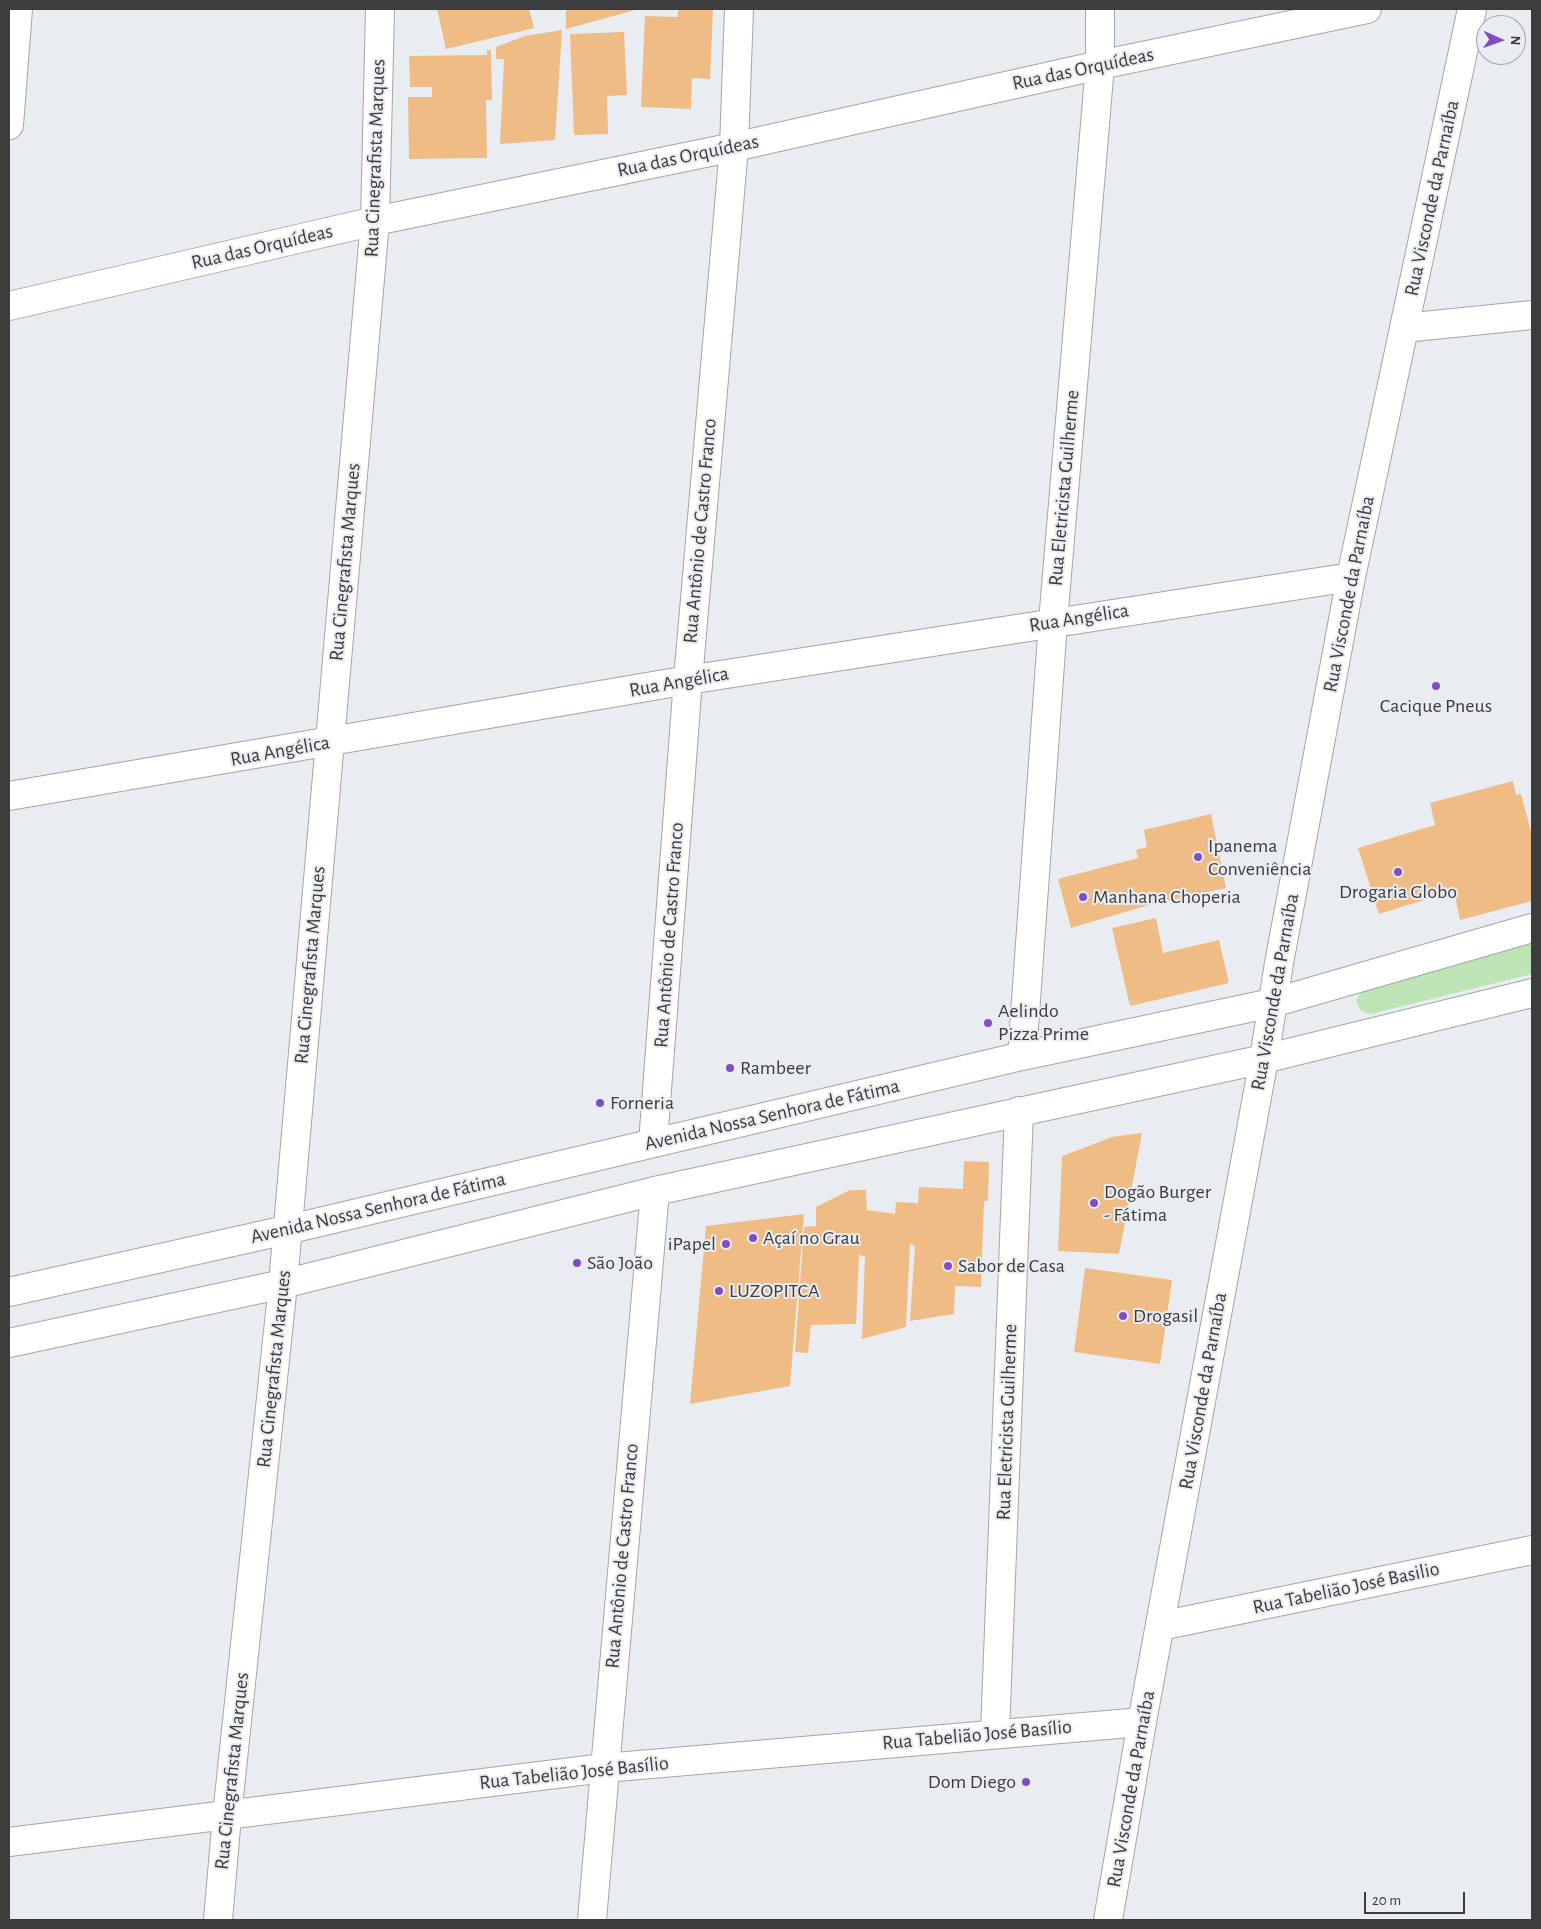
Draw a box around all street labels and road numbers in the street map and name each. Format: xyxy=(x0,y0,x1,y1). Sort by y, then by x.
street label: Rua das Orquídeas xyxy=(1010,42,1156,96)
street label: Rua Cinegrafista Marques xyxy=(360,58,390,258)
street label: Rua Visconde da Parnaíba xyxy=(1400,98,1464,298)
street label: Rua das Orquídeas xyxy=(615,129,761,183)
street label: Rua das Orquídeas xyxy=(189,219,335,275)
street label: Rua Eletricista Guilherme xyxy=(1043,389,1085,587)
street label: Rua Antônio de Castro Franco xyxy=(678,417,722,645)
street label: Rua Cinegrafista Marques xyxy=(324,462,366,662)
street label: Rua Visconde da Parnaíba xyxy=(1318,494,1380,694)
street label: Rua Angélica xyxy=(1027,598,1131,638)
street label: Rua Angélica xyxy=(627,661,731,703)
street label: Rua Angélica xyxy=(228,730,332,772)
street label: Rua Antônio de Castro Franco xyxy=(649,821,689,1049)
street label: Rua Cinegrafista Marques xyxy=(289,865,331,1065)
street label: Rua Visconde da Parnaíba xyxy=(1246,892,1304,1092)
street label: Avenida Nossa Senhora de Fátima xyxy=(642,1074,902,1156)
street label: Avenida Nossa Senhora de Fátima xyxy=(248,1167,508,1249)
street label: Rua Cinegrafista Marques xyxy=(252,1269,296,1469)
street label: Rua Visconde da Parnaíba xyxy=(1174,1291,1232,1491)
street label: Rua Eletricista Guilherme xyxy=(992,1323,1022,1521)
street label: Rua Antônio de Castro Franco xyxy=(600,1442,644,1670)
street label: Rua Tabelião José Basilio xyxy=(1251,1556,1441,1620)
street label: Rua Cinegrafista Marques xyxy=(210,1671,254,1871)
street label: Rua Visconde da Parnaíba xyxy=(1102,1689,1160,1889)
street label: Rua Tabelião José Basílio xyxy=(881,1715,1073,1755)
street label: Rua Tabelião José Basílio xyxy=(478,1751,670,1795)

